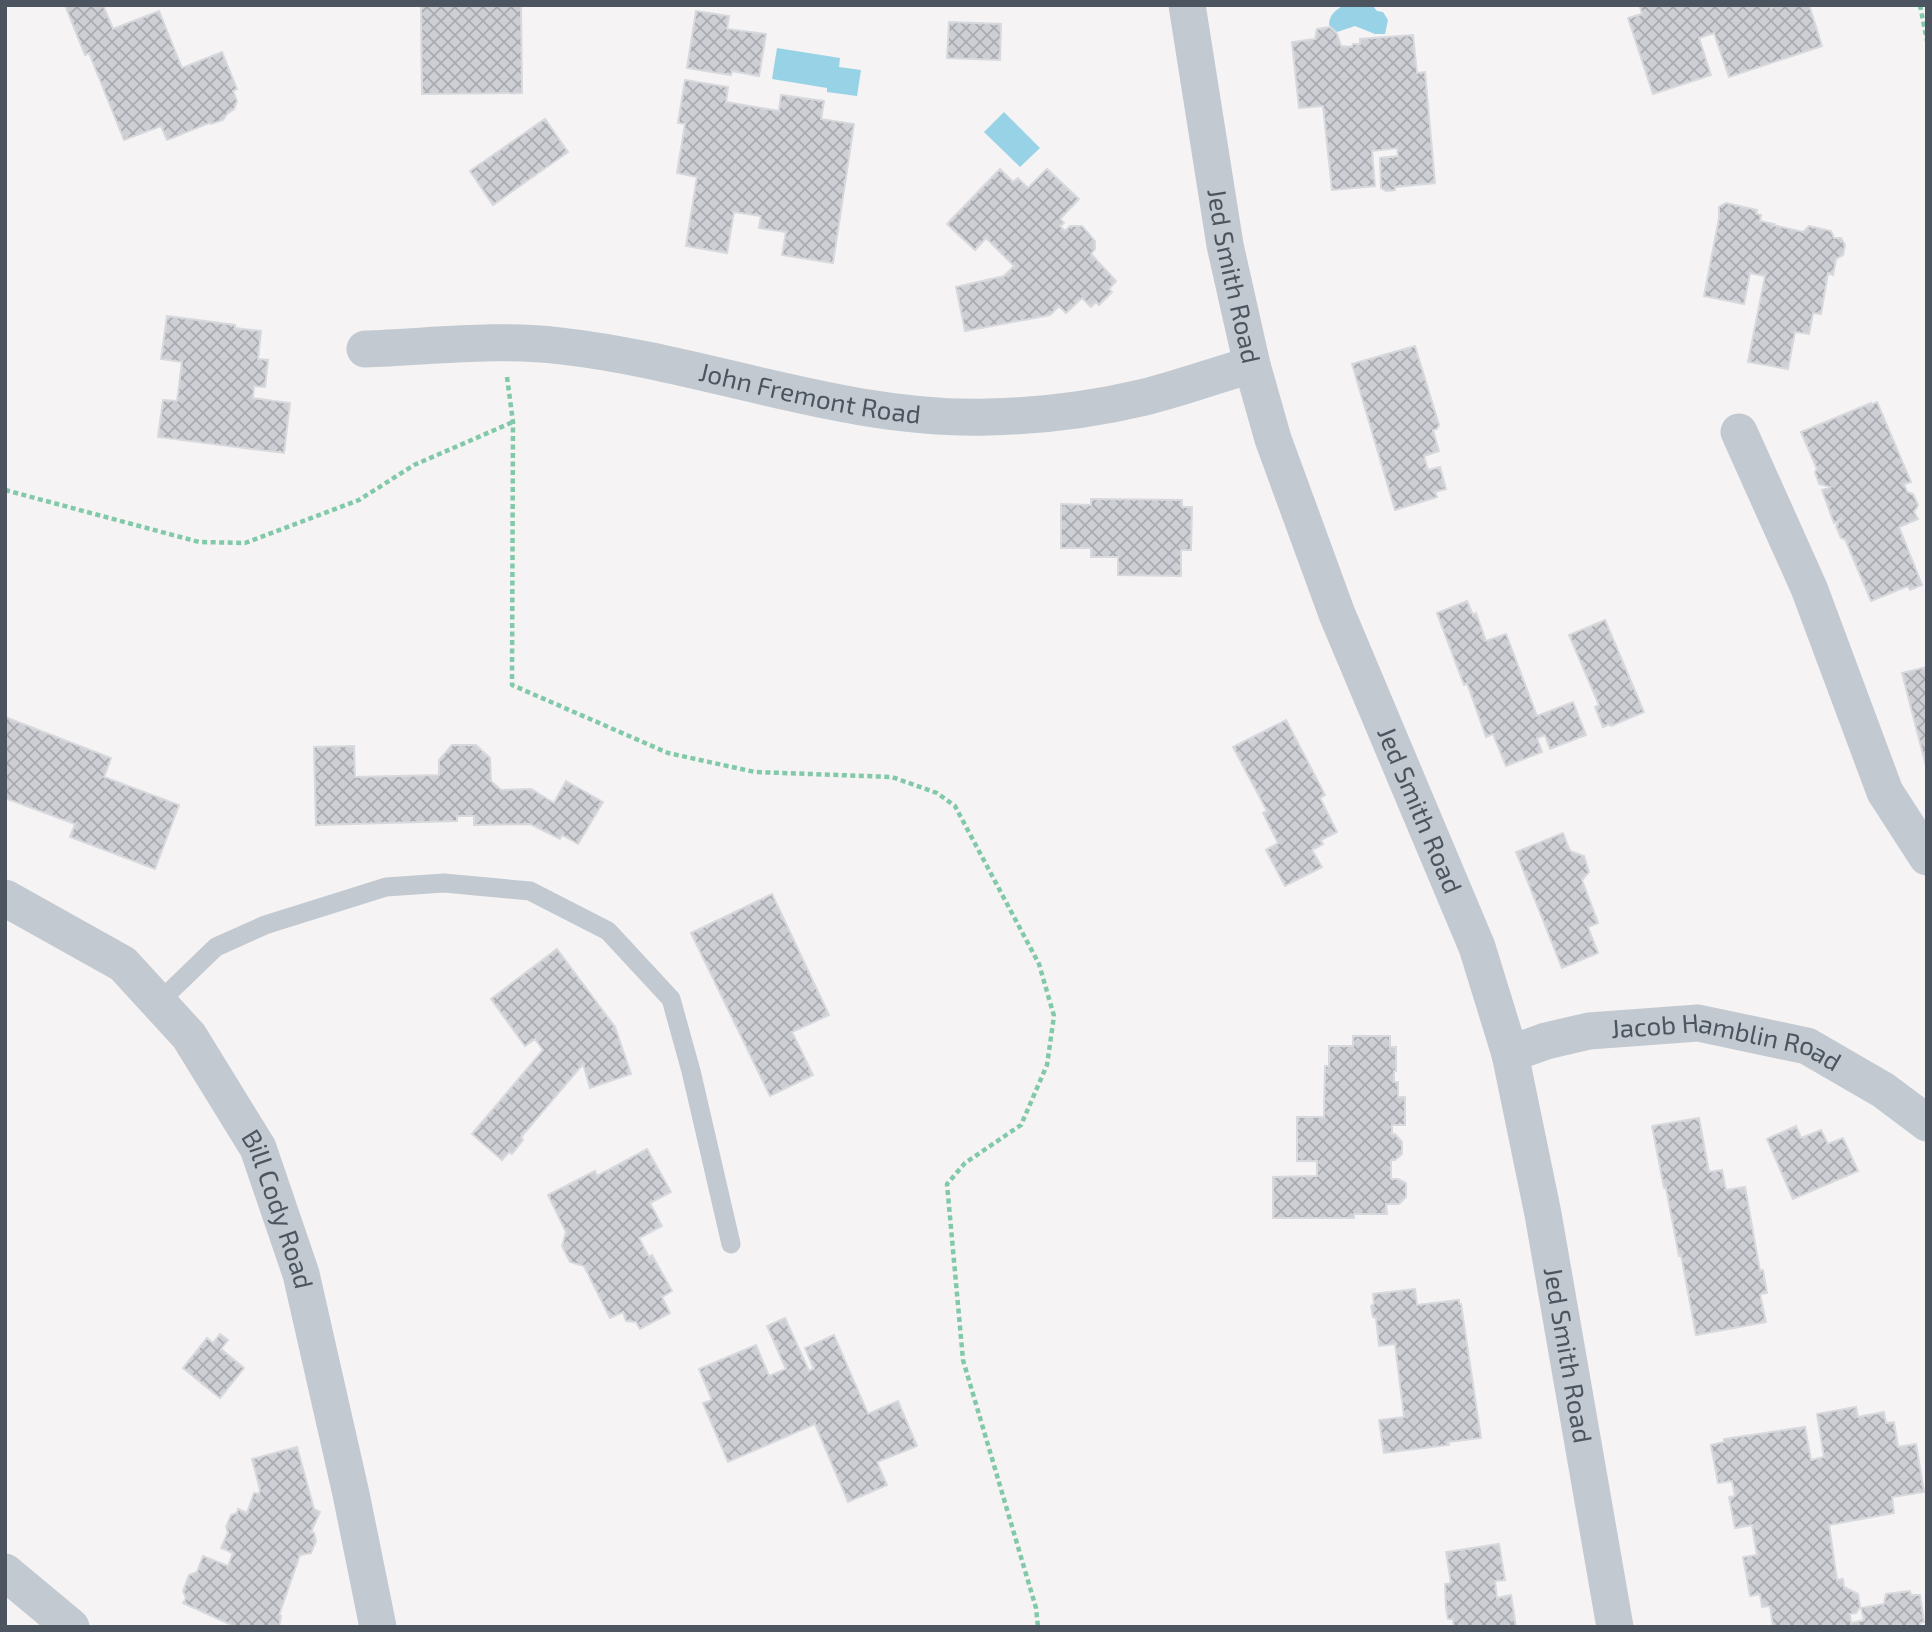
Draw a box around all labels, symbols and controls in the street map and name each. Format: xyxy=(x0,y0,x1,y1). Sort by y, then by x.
street label: Jed Smith Road xyxy=(1202,186,1268,366)
street label: John Fremont Road xyxy=(696,355,922,429)
street label: Jed Smith Road xyxy=(1372,721,1470,898)
street label: Jacob Hamblin Road xyxy=(1610,1006,1847,1076)
street label: Bill Cody Road xyxy=(236,1123,321,1291)
street label: Jed Smith Road xyxy=(1539,1264,1600,1445)

